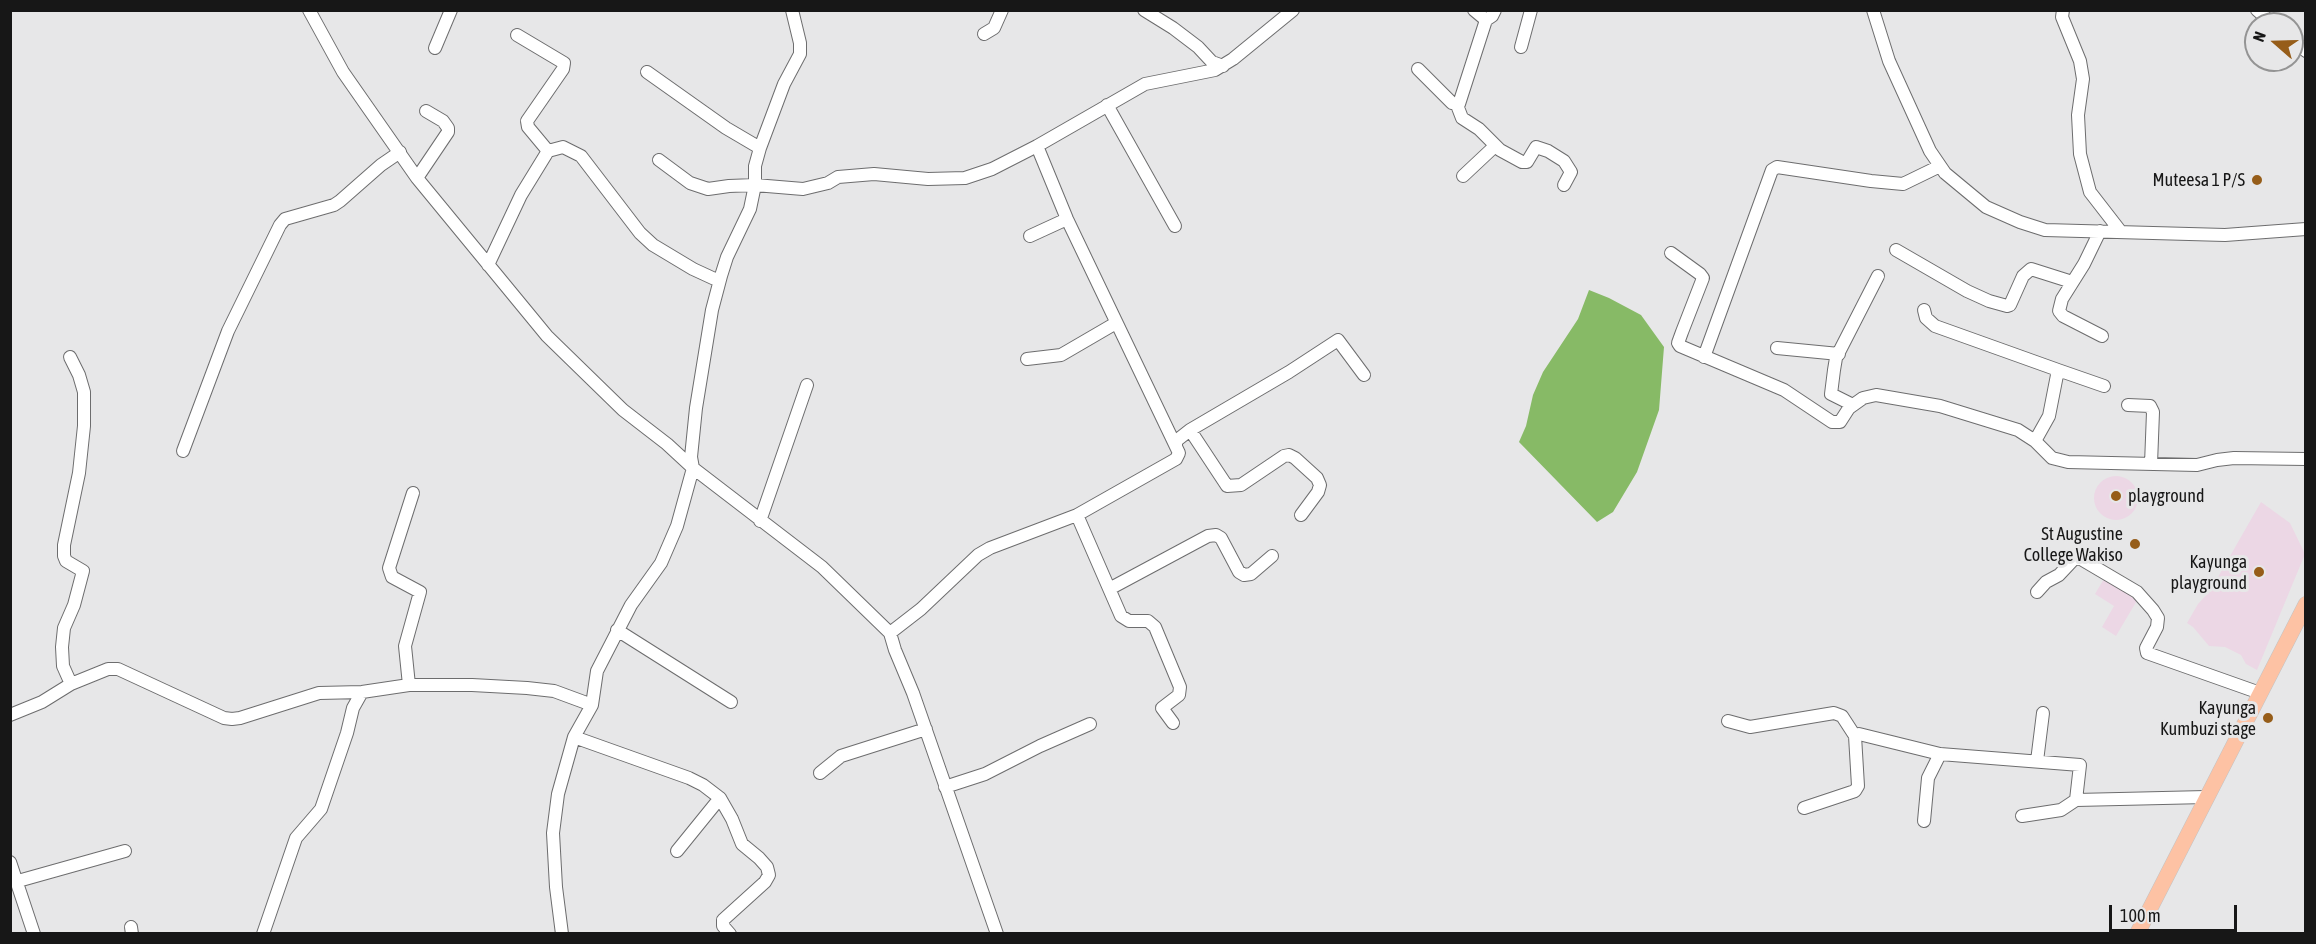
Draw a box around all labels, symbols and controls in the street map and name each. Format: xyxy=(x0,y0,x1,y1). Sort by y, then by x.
north arrow xyxy=(2244,12,2304,72)
text: N xyxy=(2249,29,2269,44)
place label: Muteesa 1 P/S xyxy=(2152,169,2245,191)
marker: Muteesa 1 P/S xyxy=(2250,173,2264,187)
place label: playground xyxy=(2128,485,2205,507)
marker: playground xyxy=(2109,489,2123,503)
place label: St Augustine College Wakiso xyxy=(2024,523,2123,566)
marker: St Augustine College Wakiso xyxy=(2128,537,2142,551)
place label: Kayunga playground xyxy=(2170,551,2247,594)
marker: Kayunga playground xyxy=(2252,565,2266,579)
place label: Kayunga Kumbuzi stage xyxy=(2160,697,2256,740)
marker: Kayunga Kumbuzi stage xyxy=(2261,711,2275,725)
scale bar xyxy=(2112,893,2240,931)
text: 100 m xyxy=(2120,905,2161,926)

